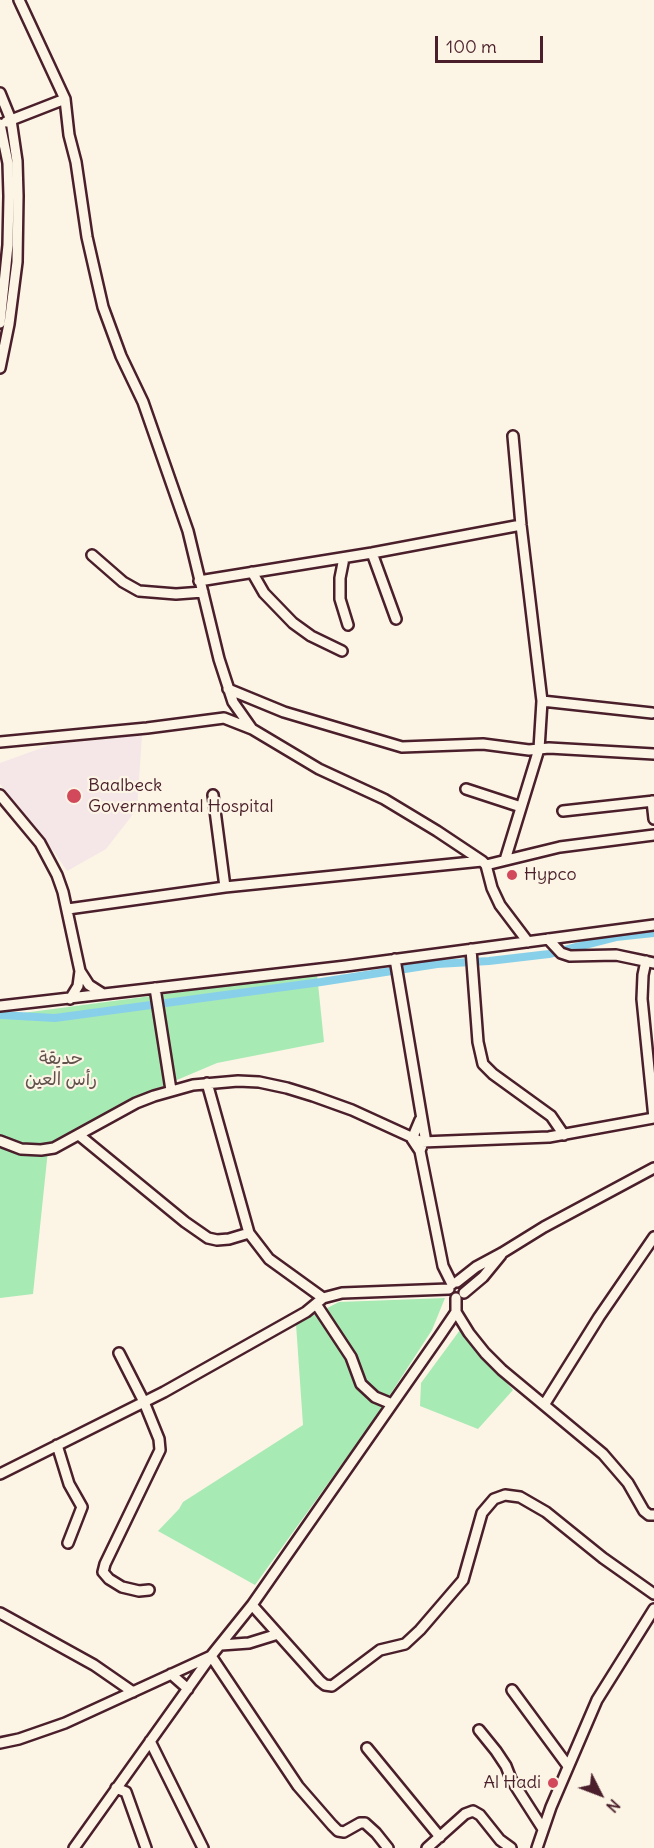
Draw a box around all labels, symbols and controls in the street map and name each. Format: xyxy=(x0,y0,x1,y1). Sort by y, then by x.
scale bar xyxy=(438,24,546,62)
text: 100 m xyxy=(446,35,497,58)
place label: Baalbeck Governmental Hospital xyxy=(88,775,274,818)
marker: Baalbeck Governmental Hospital xyxy=(65,787,83,805)
place label: Hypco xyxy=(524,864,577,886)
marker: Hypco xyxy=(505,868,519,882)
park label: حديقة رأس العين xyxy=(25,1048,97,1090)
north arrow xyxy=(570,1764,630,1824)
place label: Al Hadi xyxy=(483,1772,541,1794)
marker: Al Hadi xyxy=(546,1776,560,1790)
text: N xyxy=(602,1795,625,1817)

